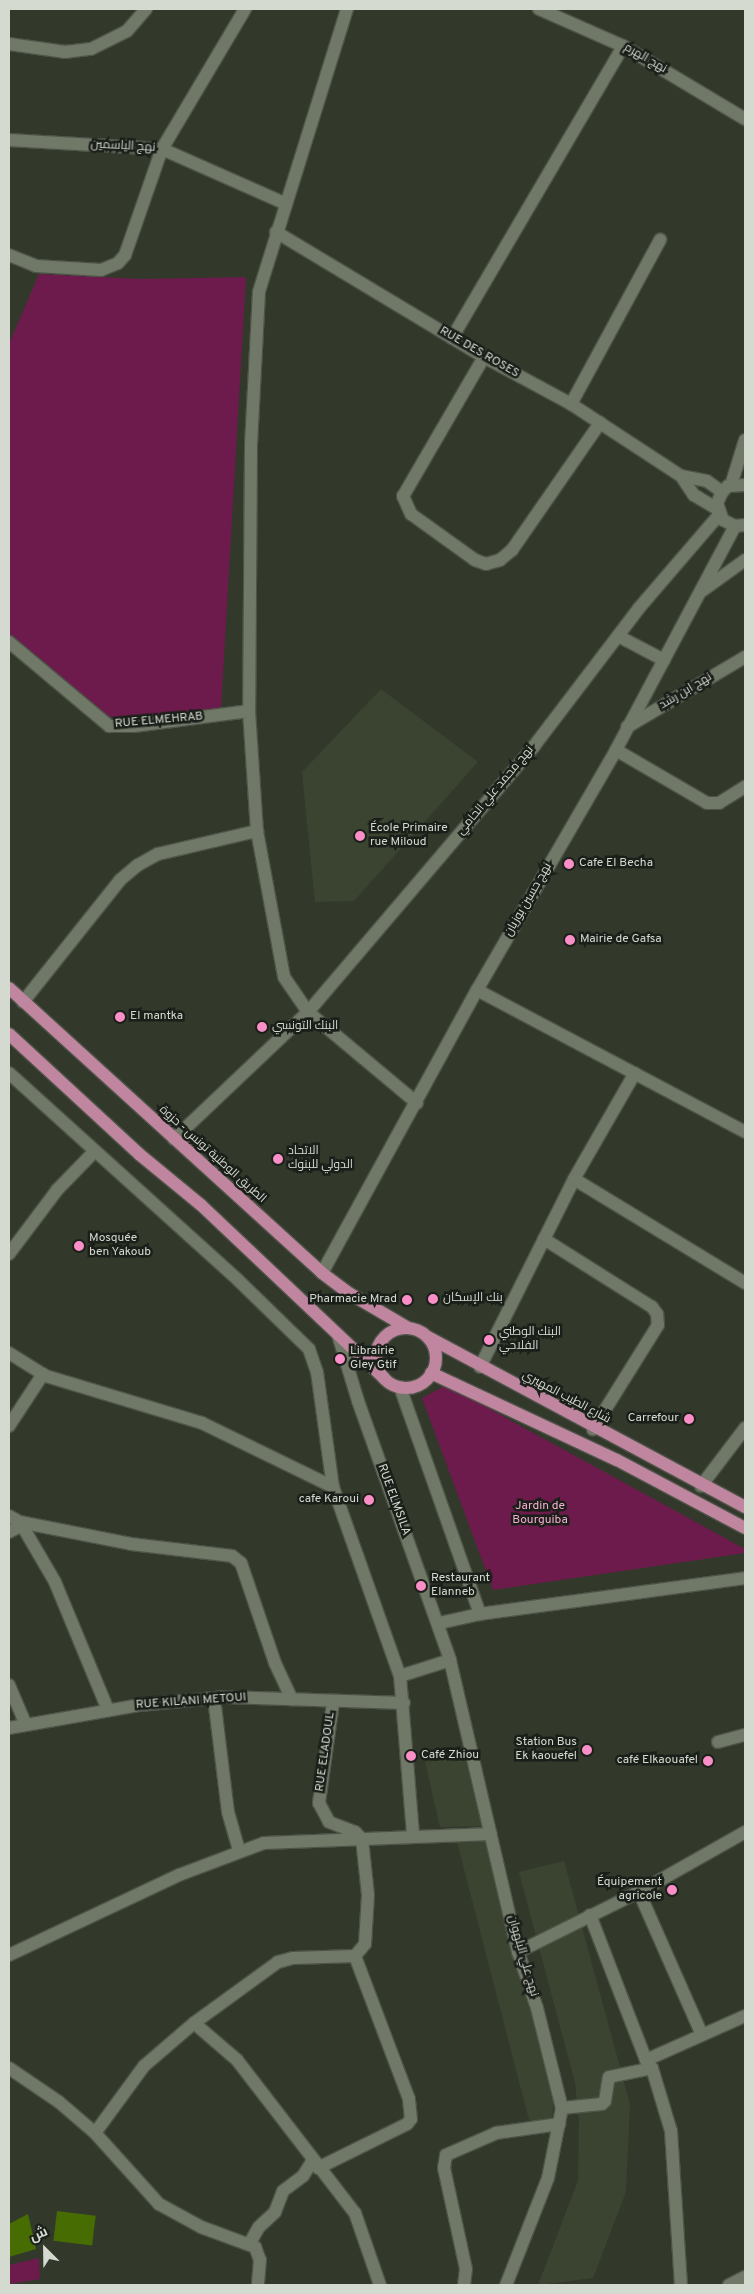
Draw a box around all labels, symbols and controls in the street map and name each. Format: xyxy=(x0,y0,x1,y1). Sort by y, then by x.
street label: نهج الهرم xyxy=(621,41,669,77)
street label: نهج الياسمين xyxy=(90,138,156,156)
street label: RUE DES ROSES xyxy=(437,324,521,382)
street label: نهج ابن رشد xyxy=(657,671,715,713)
street label: RUE ELMEHRAB xyxy=(114,710,204,732)
street label: نهج محمد علي الحامي xyxy=(455,744,537,838)
place label: École Primaire rue Miloud xyxy=(370,822,448,850)
marker: École Primaire rue Miloud xyxy=(354,830,366,842)
place label: Cafe El Becha xyxy=(579,857,653,871)
marker: Cafe El Becha xyxy=(563,858,575,870)
street label: نهج حسين بوزيان xyxy=(502,861,556,939)
place label: Mairie de Gafsa xyxy=(580,933,662,947)
marker: Mairie de Gafsa xyxy=(564,934,576,946)
place label: El mantka xyxy=(130,1010,183,1024)
marker: El mantka xyxy=(114,1011,126,1023)
place label: البنك التونسي xyxy=(272,1020,338,1034)
marker: البنك التونسي xyxy=(256,1021,268,1033)
street label: الطريق الوطنية تونس - حزوة xyxy=(156,1103,268,1207)
place label: الاتحاد الدولي للبنوك xyxy=(288,1145,353,1173)
marker: الاتحاد الدولي للبنوك xyxy=(272,1153,284,1165)
place label: Mosquée ben Yakoub xyxy=(89,1232,151,1260)
marker: Mosquée ben Yakoub xyxy=(73,1240,85,1252)
place label: بنك الإسكان xyxy=(443,1292,503,1306)
place label: Pharmacie Mrad xyxy=(309,1293,397,1307)
marker: بنك الإسكان xyxy=(427,1293,439,1305)
marker: Pharmacie Mrad xyxy=(401,1294,413,1306)
place label: البنك الوطني الفلاحي xyxy=(499,1326,561,1354)
marker: البنك الوطني الفلاحي xyxy=(483,1334,495,1346)
place label: Librairie Gley Gtif xyxy=(350,1345,396,1373)
marker: Librairie Gley Gtif xyxy=(334,1353,346,1365)
street label: شارع الطيب المهيري xyxy=(519,1369,613,1427)
place label: Carrefour xyxy=(628,1412,679,1426)
marker: Carrefour xyxy=(683,1413,695,1425)
street label: RUE ELMSILA xyxy=(373,1462,413,1538)
place label: cafe Karoui xyxy=(299,1493,359,1507)
marker: cafe Karoui xyxy=(363,1494,375,1506)
park label: Jardin de Bourguiba xyxy=(512,1500,568,1528)
place label: Restaurant Elanneb xyxy=(431,1572,490,1600)
marker: Restaurant Elanneb xyxy=(415,1580,427,1592)
street label: RUE KILANI METOUI xyxy=(135,1691,247,1713)
street label: RUE ELADOUL xyxy=(313,1711,339,1793)
place label: Station Bus Ek kaouefel xyxy=(515,1736,577,1764)
marker: Station Bus Ek kaouefel xyxy=(581,1744,593,1756)
place label: Café Zhiou xyxy=(421,1749,479,1763)
marker: Café Zhiou xyxy=(405,1750,417,1762)
place label: café Elkaouafel xyxy=(617,1754,698,1768)
marker: café Elkaouafel xyxy=(702,1755,714,1767)
place label: Équipement agricole xyxy=(597,1876,662,1904)
marker: Équipement agricole xyxy=(666,1884,678,1896)
street label: نهج علي البلهوان xyxy=(504,1914,540,1998)
text: ش xyxy=(27,2223,51,2246)
north arrow xyxy=(20,2224,70,2274)

